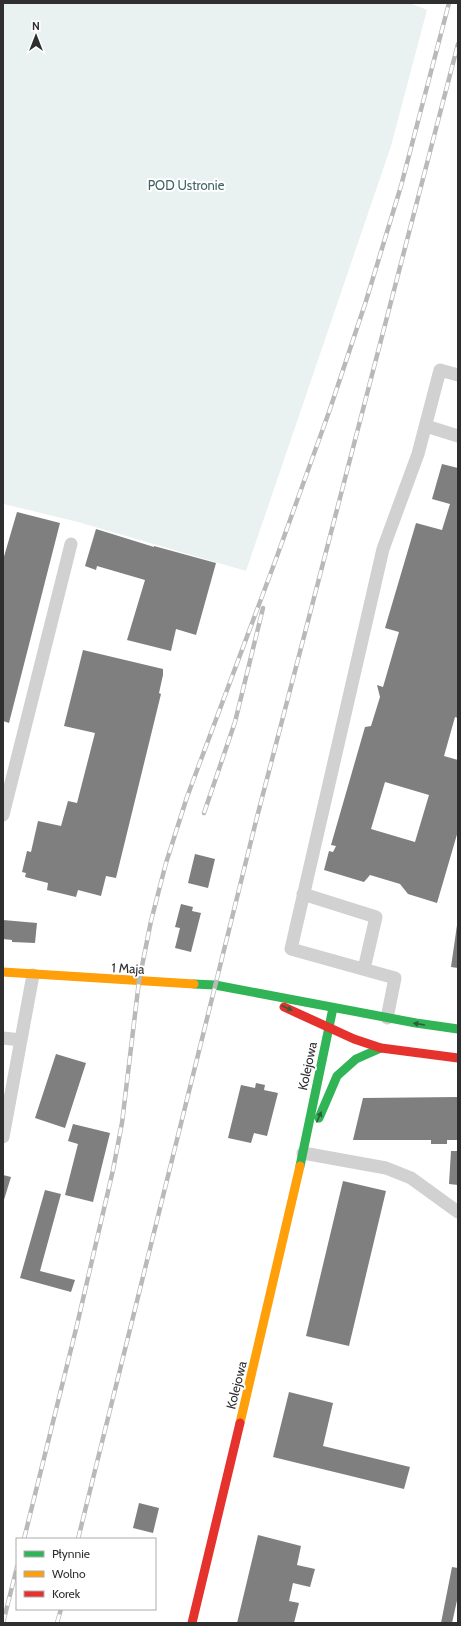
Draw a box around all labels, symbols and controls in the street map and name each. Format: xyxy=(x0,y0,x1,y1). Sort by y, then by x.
north arrow xyxy=(16,16,56,56)
text: N xyxy=(32,19,40,33)
park label: POD Ustronie xyxy=(148,177,225,193)
street label: 1 Maja xyxy=(111,959,146,978)
one-way arrow xyxy=(281,1005,293,1011)
one-way arrow xyxy=(413,1021,426,1027)
street label: Kolejowa xyxy=(294,1040,321,1092)
one-way arrow xyxy=(316,1112,322,1123)
street label: Kolejowa xyxy=(222,1358,251,1411)
legend xyxy=(16,1538,156,1610)
text: Płynnie xyxy=(52,1546,90,1561)
text: Wolno xyxy=(52,1566,86,1581)
text: Korek xyxy=(52,1586,81,1601)

